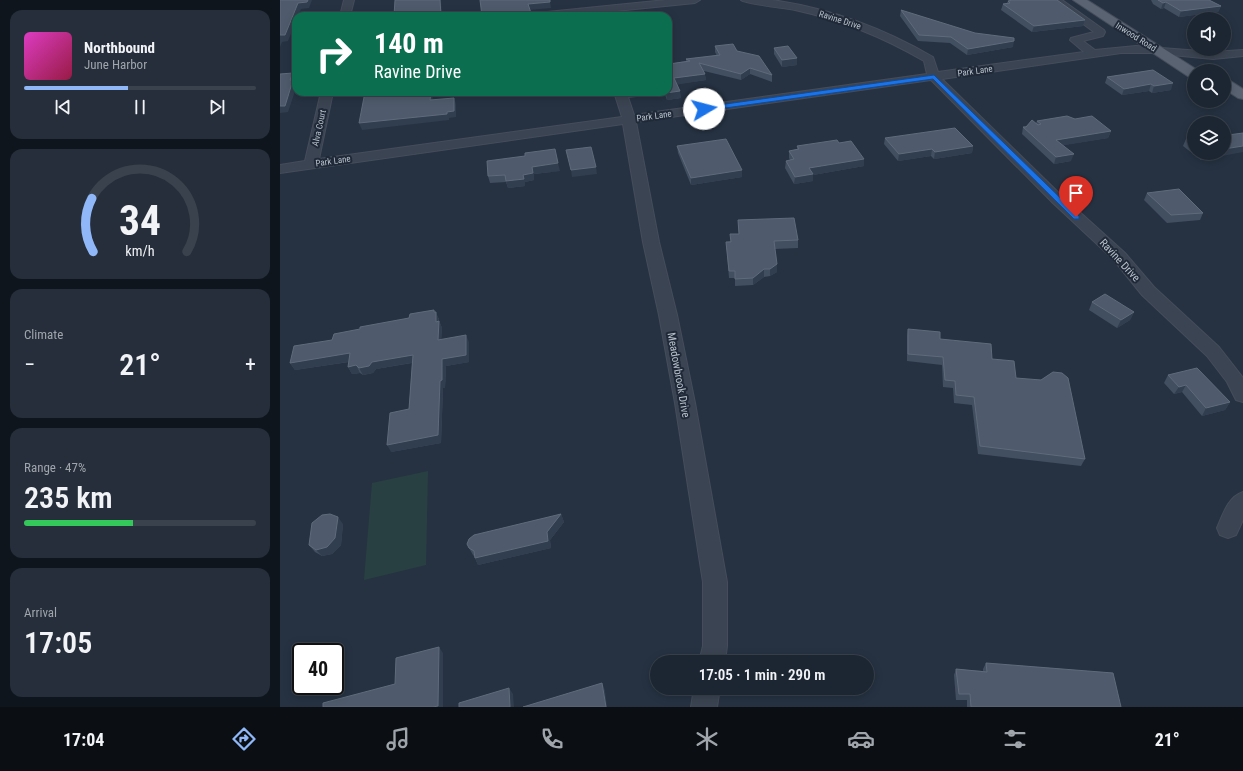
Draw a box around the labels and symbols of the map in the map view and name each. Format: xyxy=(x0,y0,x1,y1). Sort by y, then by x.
street label: Ravine Drive xyxy=(818,9,862,31)
street label: Inwood Road xyxy=(1114,21,1158,53)
street label: Park Lane xyxy=(957,64,993,78)
position arrow xyxy=(683,88,725,130)
street label: Alva Court xyxy=(310,109,328,147)
street label: Park Lane xyxy=(636,109,672,123)
street label: Park Lane xyxy=(315,154,351,168)
pin xyxy=(1059,176,1093,217)
street label: Ravine Drive xyxy=(1097,236,1143,284)
street label: Meadowbrook Drive xyxy=(665,332,692,419)
speed limit sign: 40 xyxy=(292,643,344,695)

